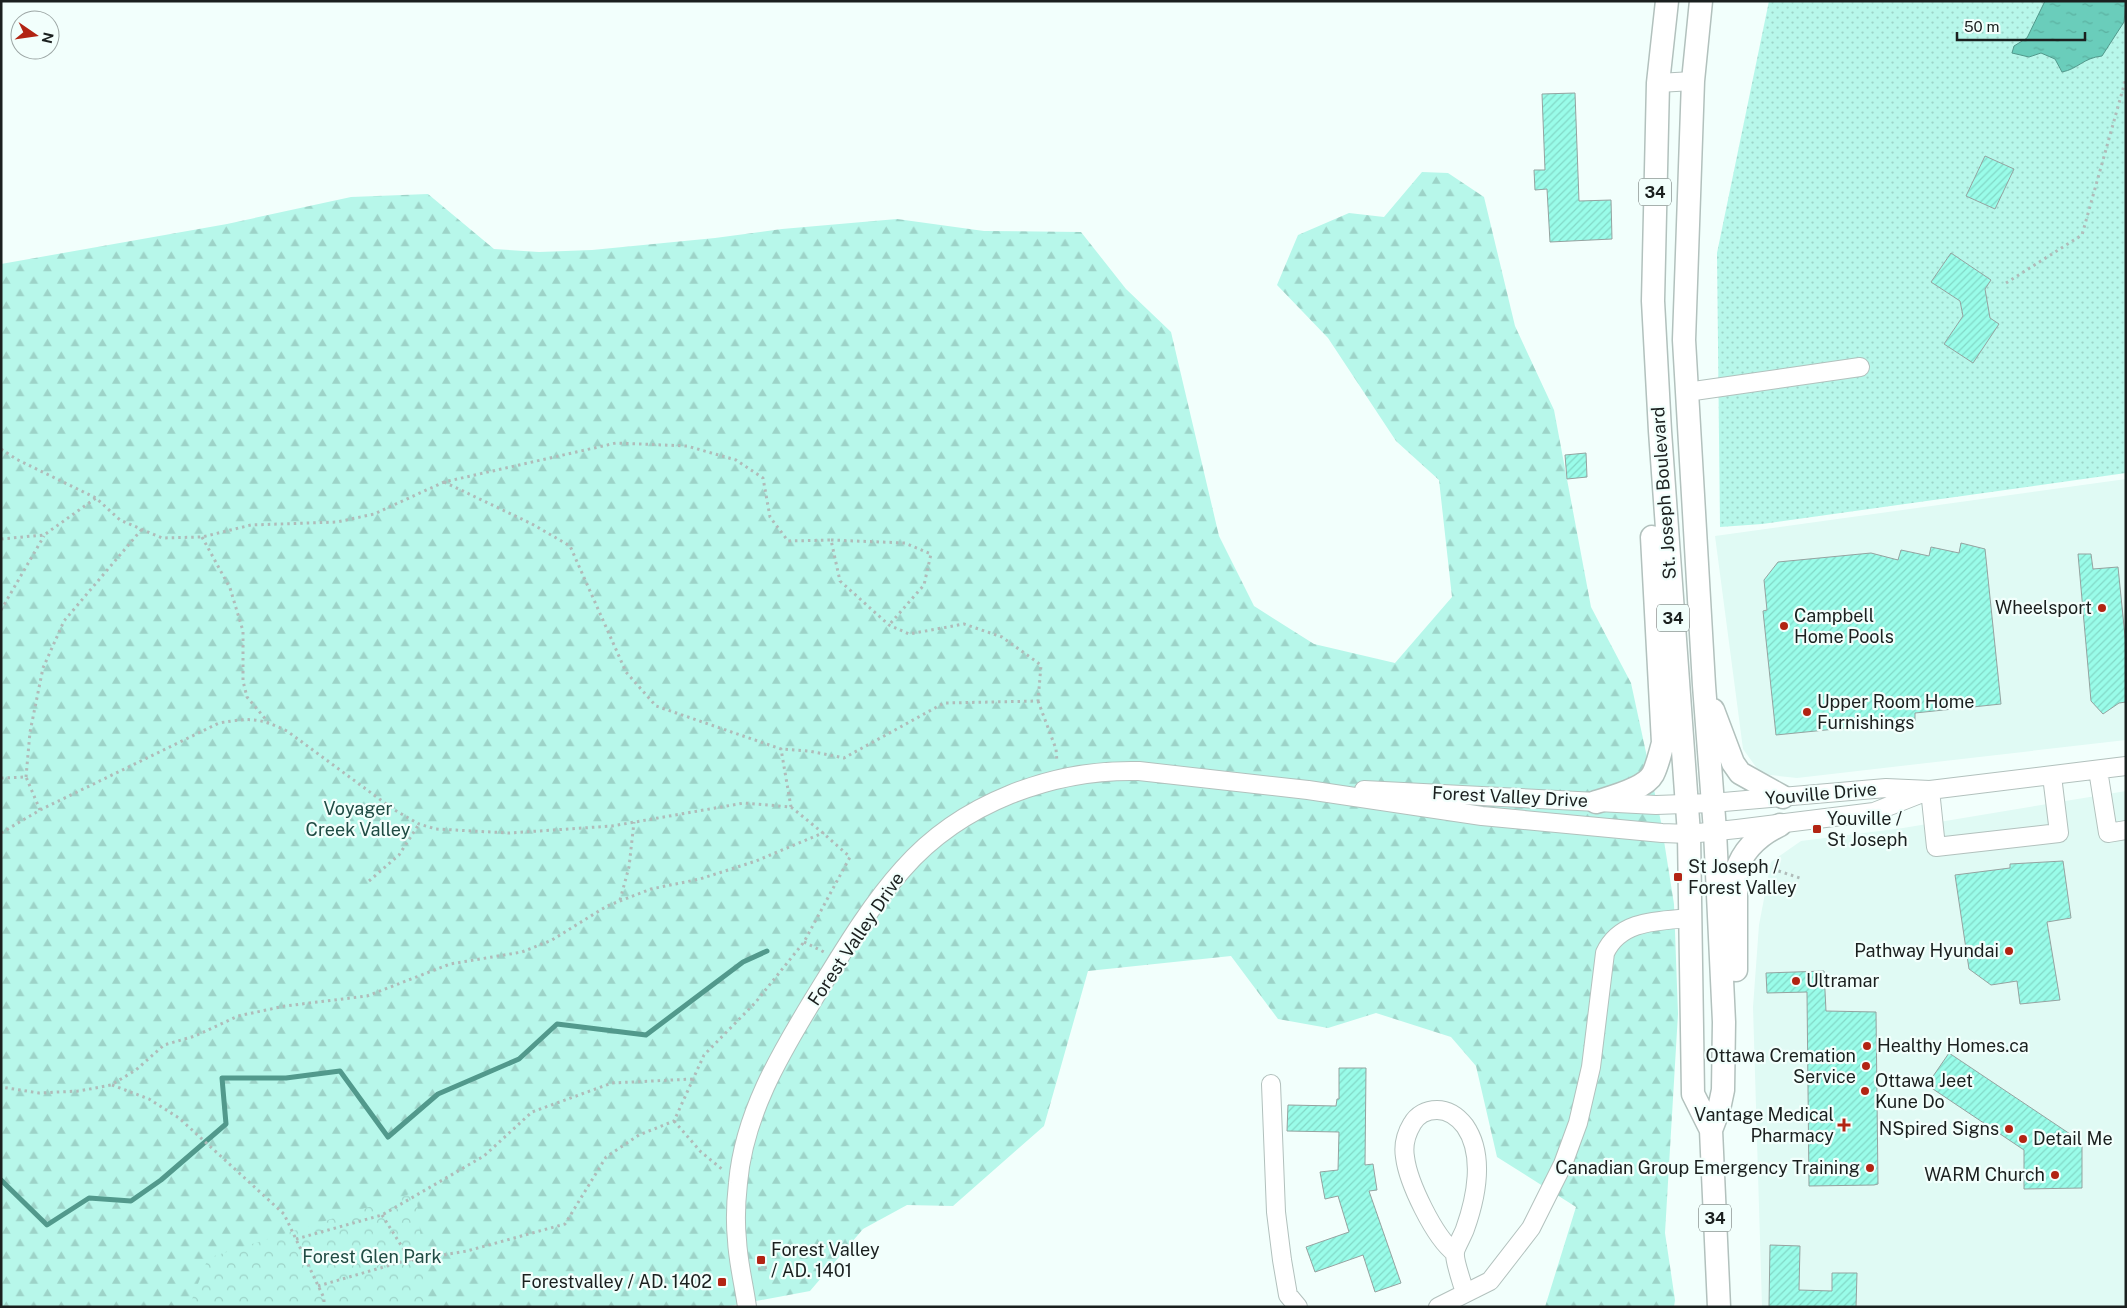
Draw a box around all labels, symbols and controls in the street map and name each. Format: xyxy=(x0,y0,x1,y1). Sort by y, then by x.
north arrow xyxy=(10,10,60,60)
scale bar xyxy=(1957,10,2084,42)
text: 50 m xyxy=(1964,18,1999,35)
text: N xyxy=(39,31,57,45)
road number: 34 xyxy=(1639,178,1671,206)
street label: St. Joseph Boulevard xyxy=(1647,406,1680,580)
place label: Wheelsport xyxy=(1995,597,2092,618)
marker: Wheelsport xyxy=(2096,602,2108,614)
road number: 34 xyxy=(1657,604,1689,632)
place label: Campbell Home Pools xyxy=(1794,605,1894,647)
marker: Campbell Home Pools xyxy=(1778,620,1790,632)
place label: Upper Room Home Furnishings xyxy=(1817,691,1974,733)
marker: Upper Room Home Furnishings xyxy=(1801,706,1813,718)
street label: Youville Drive xyxy=(1764,778,1878,809)
street label: Forest Valley Drive xyxy=(1432,782,1588,811)
park label: Voyager Creek Valley xyxy=(306,798,411,840)
place label: Youville / St Joseph xyxy=(1827,808,1908,850)
marker: Youville / St Joseph xyxy=(1811,823,1823,835)
place label: St Joseph / Forest Valley xyxy=(1688,856,1797,898)
street label: Forest Valley Drive xyxy=(803,868,908,1009)
marker: St Joseph / Forest Valley xyxy=(1672,871,1684,883)
place label: Pathway Hyundai xyxy=(1854,940,1999,961)
marker: Pathway Hyundai xyxy=(2003,945,2015,957)
place label: Ultramar xyxy=(1806,970,1880,991)
marker: Ultramar xyxy=(1790,975,1802,987)
place label: Healthy Homes.ca xyxy=(1877,1035,2029,1056)
marker: Healthy Homes.ca xyxy=(1861,1040,1873,1052)
place label: Ottawa Cremation Service xyxy=(1705,1045,1856,1087)
marker: Ottawa Cremation Service xyxy=(1860,1060,1872,1072)
place label: Ottawa Jeet Kune Do xyxy=(1875,1070,1973,1112)
marker: Ottawa Jeet Kune Do xyxy=(1859,1085,1871,1097)
place label: Vantage Medical Pharmacy xyxy=(1694,1104,1834,1146)
place label: NSpired Signs xyxy=(1879,1118,1999,1139)
marker: Vantage Medical Pharmacy xyxy=(1838,1119,1850,1131)
marker: NSpired Signs xyxy=(2003,1123,2015,1135)
place label: Detail Me xyxy=(2033,1128,2113,1149)
marker: Detail Me xyxy=(2017,1133,2029,1145)
place label: Canadian Group Emergency Training xyxy=(1555,1157,1860,1178)
marker: Canadian Group Emergency Training xyxy=(1864,1162,1876,1174)
place label: WARM Church xyxy=(1924,1164,2045,1185)
marker: WARM Church xyxy=(2049,1169,2061,1181)
road number: 34 xyxy=(1699,1204,1731,1232)
place label: Forest Valley / AD. 1401 xyxy=(771,1239,880,1281)
park label: Forest Glen Park xyxy=(302,1246,442,1267)
marker: Forest Valley / AD. 1401 xyxy=(755,1254,767,1266)
place label: Forestvalley / AD. 1402 xyxy=(521,1271,712,1292)
marker: Forestvalley / AD. 1402 xyxy=(716,1276,728,1288)

